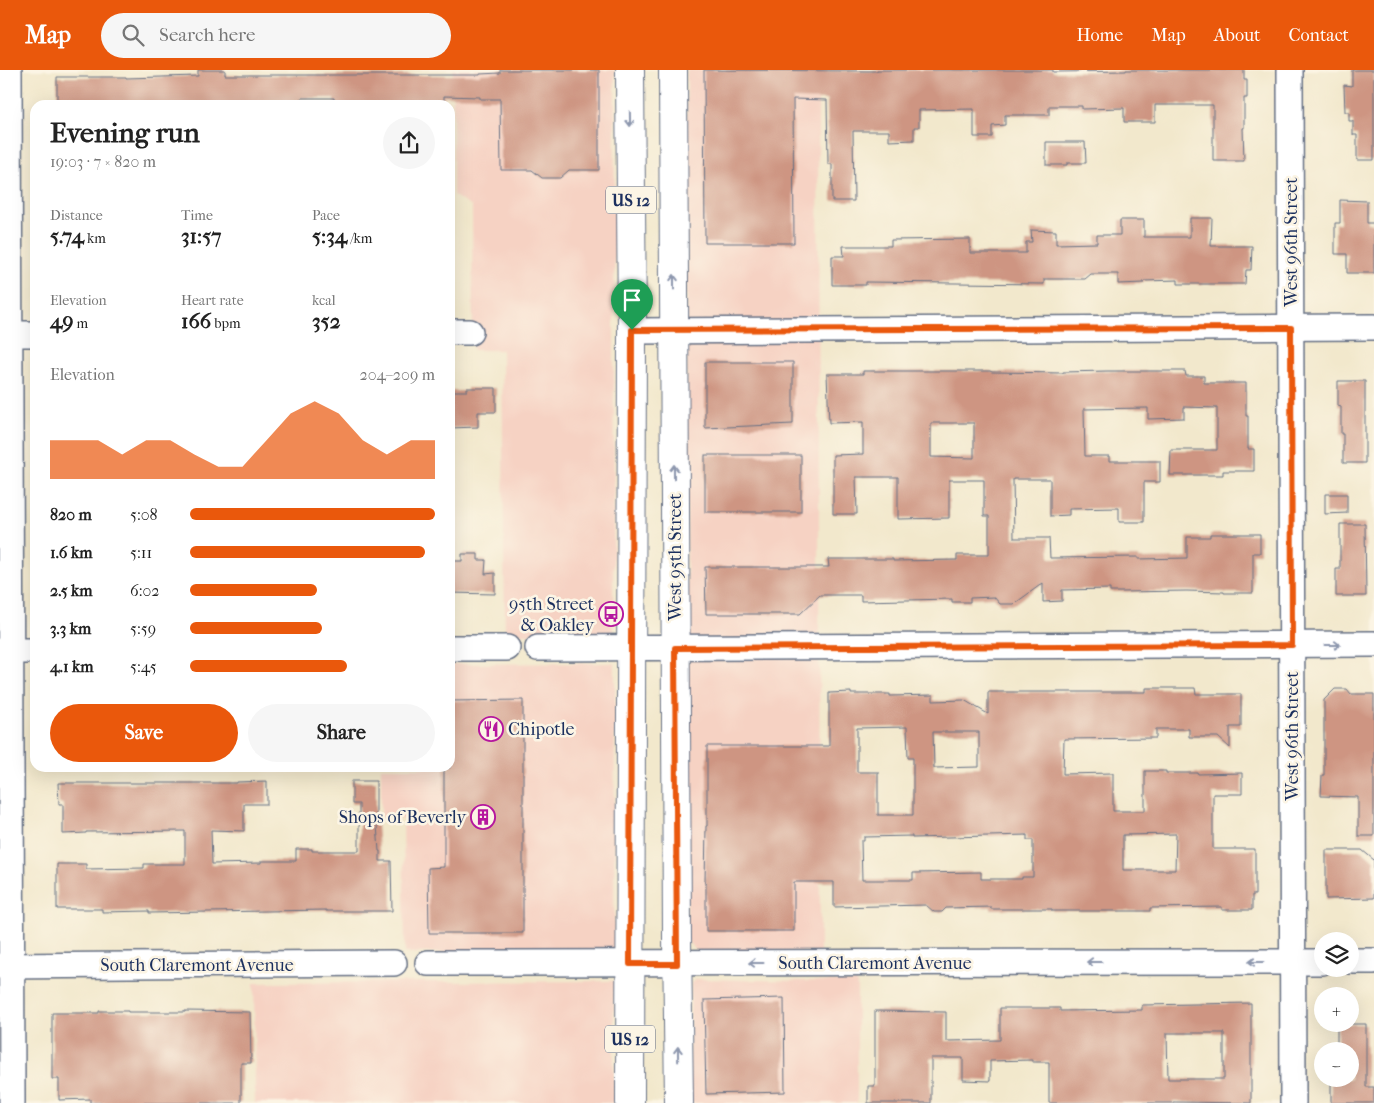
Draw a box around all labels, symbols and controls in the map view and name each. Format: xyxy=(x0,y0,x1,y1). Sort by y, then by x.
search box xyxy=(101,13,451,58)
text: Map xyxy=(25,21,71,49)
icon: search xyxy=(119,21,147,49)
text: Search here xyxy=(159,24,255,46)
text: Home xyxy=(1076,25,1123,46)
text: Map xyxy=(1151,25,1186,46)
text: About xyxy=(1214,25,1260,46)
text: Contact xyxy=(1288,25,1349,46)
one-way arrow xyxy=(625,110,635,126)
text: Evening run xyxy=(50,116,200,149)
button: share xyxy=(383,117,435,169)
text: 19:03 · 7 × 820 m xyxy=(50,152,156,171)
street label: West 96th Street xyxy=(1281,177,1302,308)
road number: US 12 xyxy=(606,186,656,214)
text: Distance xyxy=(50,207,103,224)
text: Time xyxy=(181,207,213,224)
text: Pace xyxy=(312,207,340,224)
text: 5.74 xyxy=(50,224,84,248)
text: 31:57 xyxy=(181,224,221,248)
text: 5:34 xyxy=(312,224,347,248)
text: km xyxy=(84,230,106,247)
text: /km xyxy=(347,230,372,247)
one-way arrow xyxy=(669,274,679,290)
pin xyxy=(611,279,653,330)
icon: arrive xyxy=(618,286,646,314)
text: Elevation xyxy=(50,292,107,309)
text: Heart rate xyxy=(181,292,244,309)
text: kcal xyxy=(312,292,336,309)
text: 49 xyxy=(50,309,73,333)
text: 166 xyxy=(181,309,211,333)
text: 352 xyxy=(312,309,341,333)
text: m xyxy=(73,315,88,332)
text: bpm xyxy=(211,315,241,332)
text: Elevation xyxy=(50,365,115,384)
text: 204–209 m xyxy=(360,365,435,384)
one-way arrow xyxy=(670,464,679,480)
street label: West 95th Street xyxy=(665,493,686,622)
text: 820 m xyxy=(50,505,92,524)
text: 5:08 xyxy=(130,505,158,524)
text: 1.6 km xyxy=(50,543,92,562)
text: 5:11 xyxy=(130,543,152,562)
text: 2.5 km xyxy=(50,581,93,600)
text: 6:02 xyxy=(130,581,160,600)
place label: 95th Street & Oakley xyxy=(509,594,595,636)
bus stop icon: 95th Street & Oakley xyxy=(598,601,624,627)
text: 3.3 km xyxy=(50,619,91,638)
text: 5:59 xyxy=(130,619,156,638)
one-way arrow xyxy=(1324,640,1341,650)
text: 4.1 km xyxy=(50,657,94,676)
text: 5:45 xyxy=(130,657,157,676)
street label: West 96th Street xyxy=(1282,671,1303,802)
button: Save xyxy=(50,704,238,762)
button: Share xyxy=(248,704,435,762)
restaurant icon: Chipotle xyxy=(478,716,504,742)
place label: Chipotle xyxy=(508,719,575,740)
building icon: Shops of Beverly xyxy=(470,804,496,830)
place label: Shops of Beverly xyxy=(339,807,467,828)
map controls xyxy=(1314,932,1359,1087)
button: layers xyxy=(1314,932,1359,977)
street label: South Claremont Avenue xyxy=(778,953,972,974)
street label: South Claremont Avenue xyxy=(100,955,294,976)
one-way arrow xyxy=(1086,957,1102,967)
one-way arrow xyxy=(1249,957,1265,967)
one-way arrow xyxy=(749,958,765,968)
button: + xyxy=(1314,987,1359,1032)
road number: US 12 xyxy=(605,1026,655,1052)
button: − xyxy=(1314,1042,1359,1087)
one-way arrow xyxy=(673,1047,683,1063)

